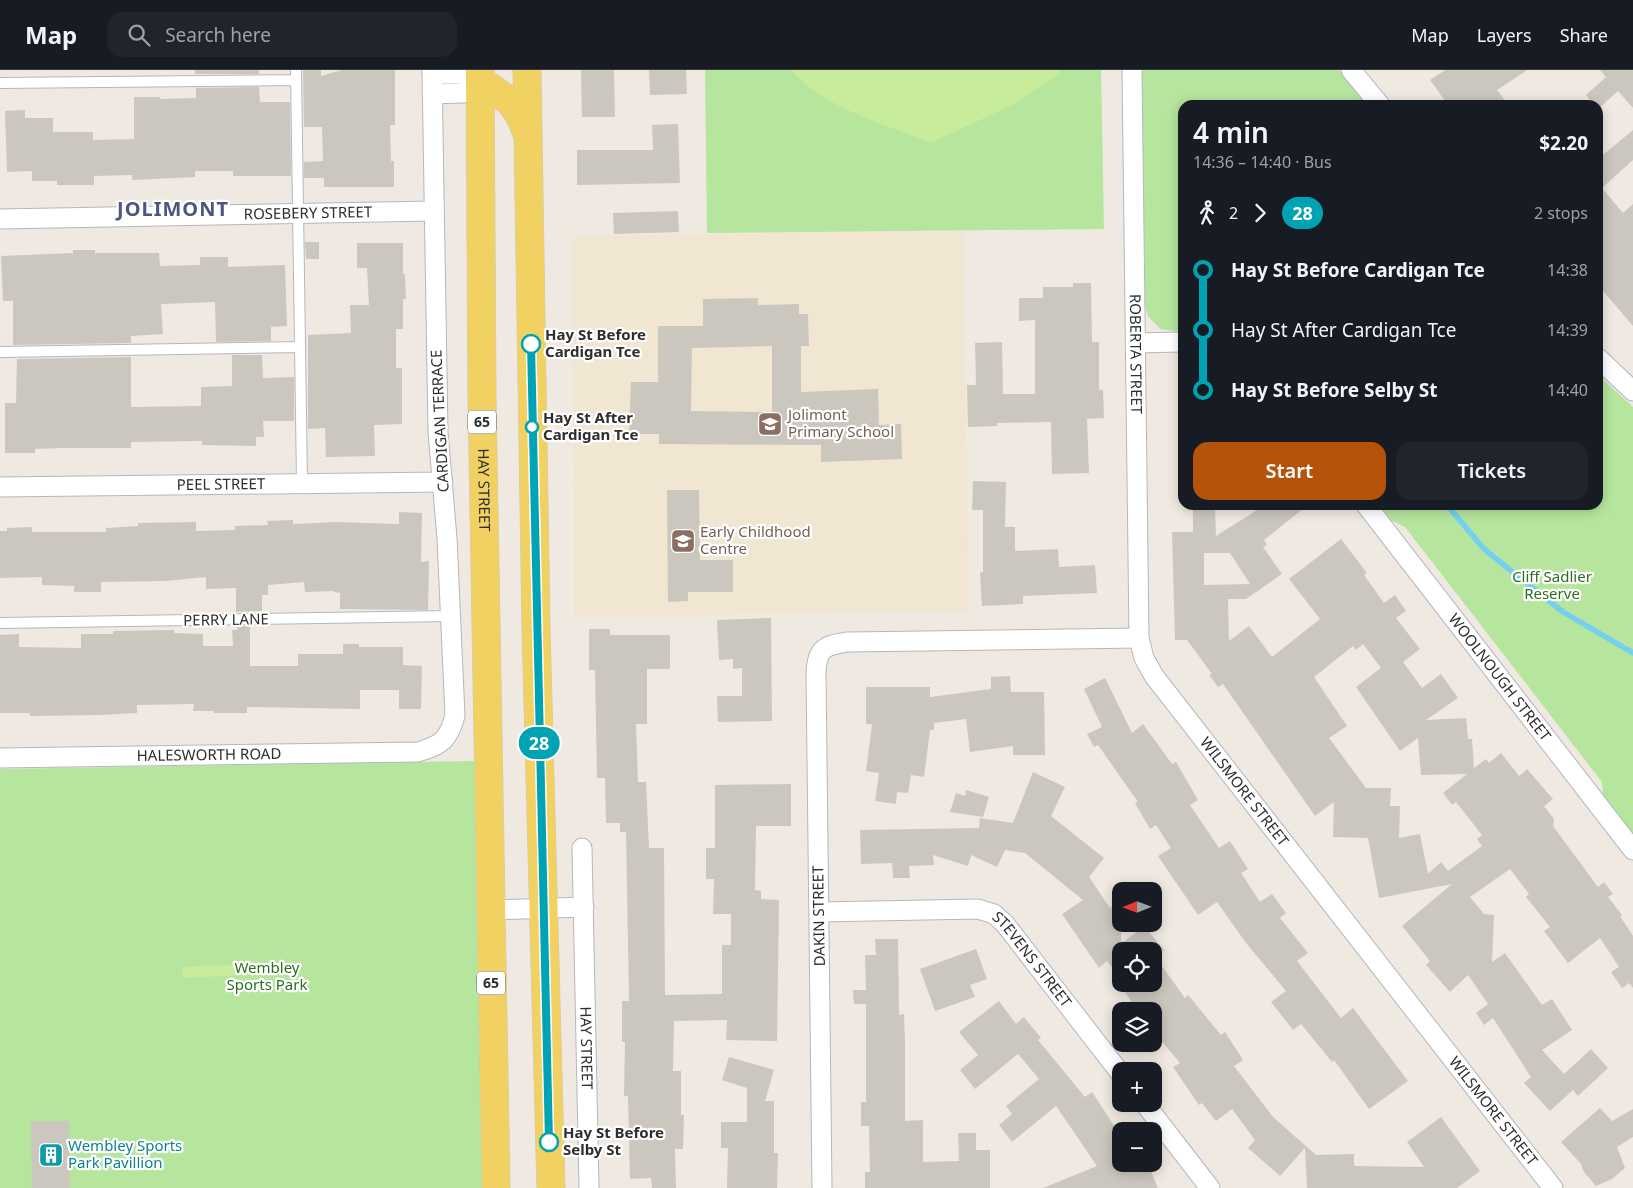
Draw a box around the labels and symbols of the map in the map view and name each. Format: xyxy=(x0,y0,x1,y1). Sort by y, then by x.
district label: JOLIMONT xyxy=(115,195,229,222)
street label: ROSEBERY STREET xyxy=(244,201,373,224)
street label: ROBERTA STREET xyxy=(1126,294,1147,415)
place label: Hay St Before Cardigan Tce xyxy=(545,324,646,361)
marker: Hay St Before Cardigan Tce xyxy=(521,334,541,354)
street label: CARDIGAN TERRACE xyxy=(425,349,453,493)
place label: Jolimont Primary School xyxy=(786,404,894,441)
place label: Hay St After Cardigan Tce xyxy=(543,407,638,444)
road number: 65 xyxy=(468,411,496,434)
school or university icon: Jolimont Primary School xyxy=(757,411,783,437)
marker: Hay St After Cardigan Tce xyxy=(525,420,539,434)
street label: HAY STREET xyxy=(474,448,495,532)
street label: PEEL STREET xyxy=(177,473,266,494)
place label: Early Childhood Centre xyxy=(700,521,811,558)
school or university icon: Early Childhood Centre xyxy=(670,528,696,554)
park label: Cliff Sadlier Reserve xyxy=(1512,566,1592,603)
street label: PERRY LANE xyxy=(183,608,269,630)
street label: WOOLNOUGH STREET xyxy=(1445,609,1556,745)
line badge: 28 xyxy=(516,727,562,759)
street label: WILSMORE STREET xyxy=(1196,733,1294,850)
street label: HALESWORTH ROAD xyxy=(136,743,282,765)
street label: DAKIN STREET xyxy=(807,865,829,967)
north arrow xyxy=(1112,882,1162,932)
street label: STEVENS STREET xyxy=(989,906,1077,1011)
park label: Wembley Sports Park xyxy=(227,957,307,994)
road number: 65 xyxy=(477,971,505,994)
street label: HAY STREET xyxy=(576,1006,598,1090)
street label: WILSMORE STREET xyxy=(1445,1052,1543,1170)
place label: Hay St Before Selby St xyxy=(563,1122,664,1159)
marker: Hay St Before Selby St xyxy=(539,1132,559,1152)
place label: Wembley Sports Park Pavillion xyxy=(68,1135,182,1172)
building icon: Wembley Sports Park Pavillion xyxy=(38,1142,64,1168)

